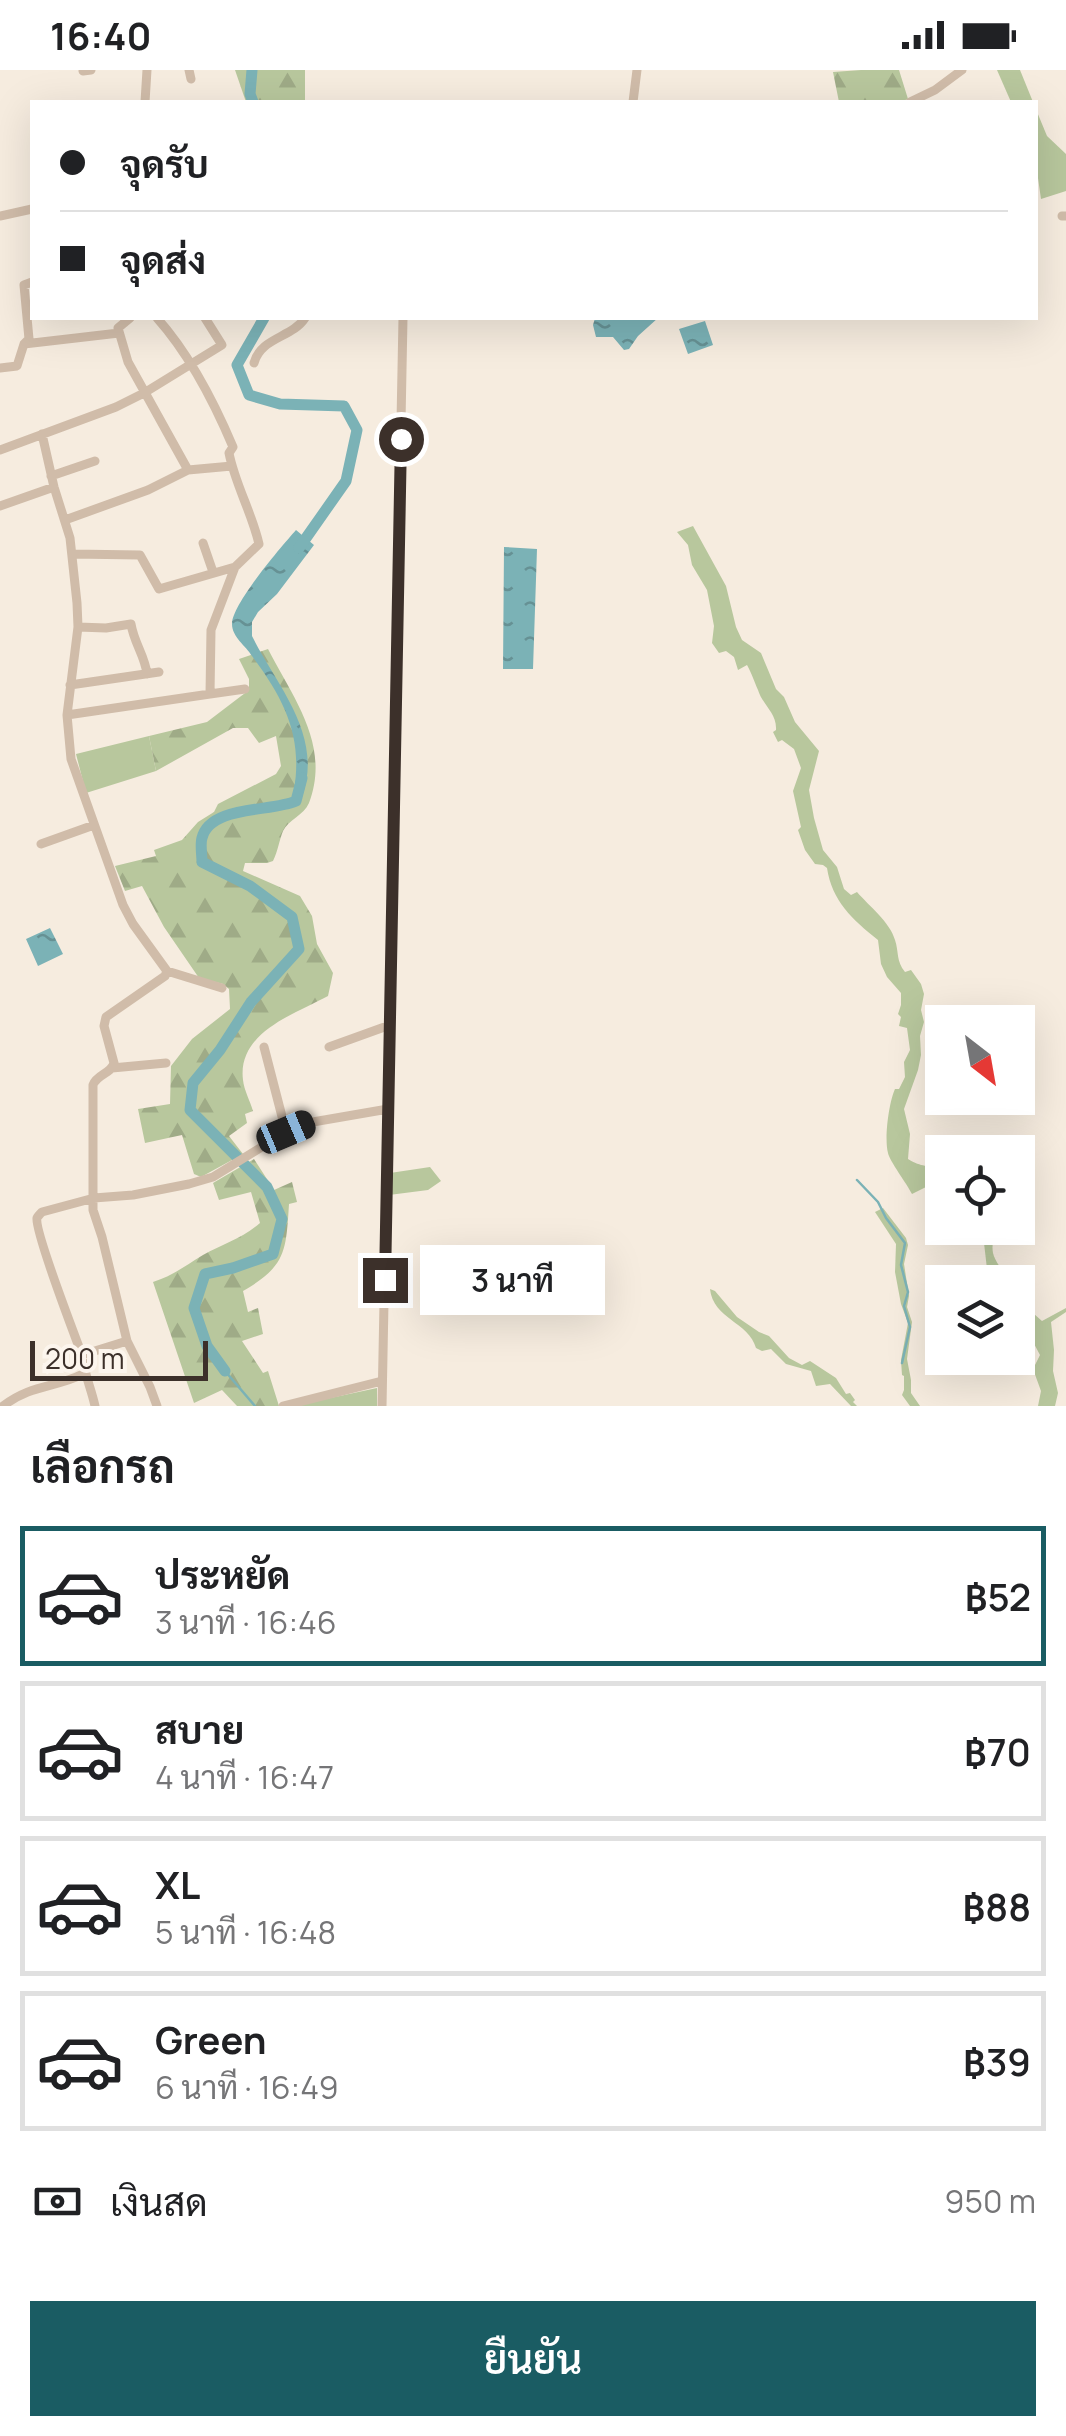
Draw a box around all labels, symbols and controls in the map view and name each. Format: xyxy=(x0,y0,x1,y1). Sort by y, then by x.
text: 16:40 xyxy=(50,9,151,61)
text: จุดรับ xyxy=(120,137,209,189)
text: จุดส่ง xyxy=(120,233,206,285)
route start xyxy=(379,417,424,462)
north arrow xyxy=(925,1005,1035,1115)
map controls xyxy=(925,1005,1035,1375)
car xyxy=(253,1106,319,1158)
button: locate xyxy=(925,1135,1035,1245)
callout: 3 นาที xyxy=(420,1245,605,1315)
route end xyxy=(363,1258,408,1303)
text: 3 นาที xyxy=(471,1258,554,1302)
button: layers xyxy=(925,1265,1035,1375)
scale bar xyxy=(30,1336,208,1380)
text: 200 m xyxy=(45,1339,124,1377)
text: เลือกรถ xyxy=(30,1435,175,1497)
text: ประหยัด xyxy=(155,1548,290,1600)
icon: car xyxy=(35,1551,125,1641)
text: ฿52 xyxy=(965,1570,1031,1622)
text: 3 นาที · 16:46 xyxy=(155,1600,337,1644)
text: สบาย xyxy=(155,1703,244,1755)
icon: car xyxy=(35,1706,125,1796)
text: ฿70 xyxy=(964,1725,1031,1777)
text: 4 นาที · 16:47 xyxy=(155,1755,334,1799)
text: XL xyxy=(155,1858,200,1910)
icon: car xyxy=(35,1861,125,1951)
text: ฿88 xyxy=(963,1880,1031,1932)
text: 5 นาที · 16:48 xyxy=(155,1910,336,1954)
text: Green xyxy=(155,2013,267,2065)
icon: car xyxy=(35,2016,125,2106)
text: ฿39 xyxy=(963,2035,1031,2087)
text: 6 นาที · 16:49 xyxy=(155,2065,339,2109)
icon: cash xyxy=(30,2174,85,2229)
text: เงินสด xyxy=(110,2175,208,2227)
text: 950 m xyxy=(945,2179,1036,2223)
button: ยืนยัน xyxy=(30,2301,1036,2416)

